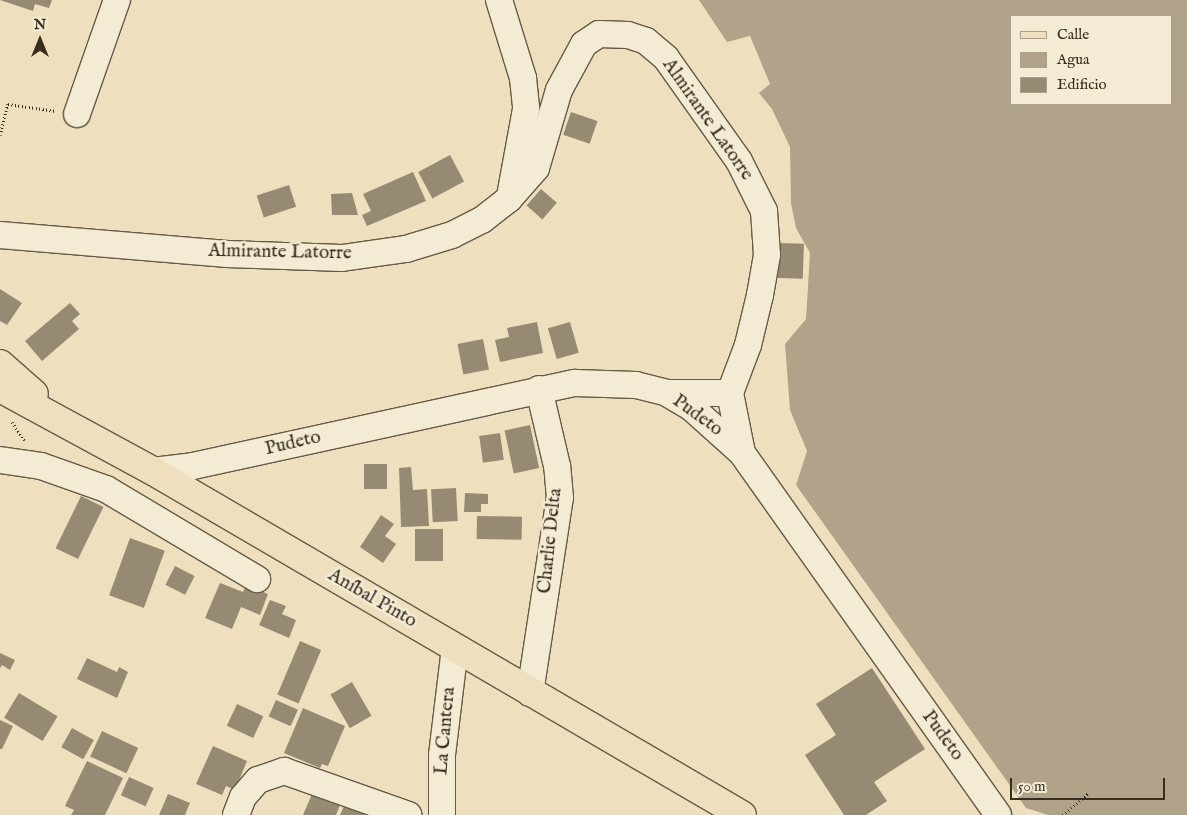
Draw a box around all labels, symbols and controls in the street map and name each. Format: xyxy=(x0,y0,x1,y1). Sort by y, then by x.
north arrow xyxy=(15,15,65,65)
legend xyxy=(1010,15,1172,105)
text: N xyxy=(34,16,46,34)
text: Calle xyxy=(1057,25,1089,44)
text: Agua xyxy=(1057,50,1090,69)
street label: Almirante Latorre xyxy=(657,55,757,185)
text: Edificio xyxy=(1057,75,1107,94)
street label: Almirante Latorre xyxy=(208,240,352,266)
street label: Pudeto xyxy=(667,390,727,442)
street label: Pudeto xyxy=(263,427,323,461)
street label: Charlie Delta xyxy=(534,487,568,595)
street label: Aníbal Pinto xyxy=(324,564,420,634)
street label: La Cantera xyxy=(431,686,461,776)
street label: Pudeto xyxy=(916,706,968,766)
scale bar xyxy=(1012,768,1167,800)
text: 50 m xyxy=(1018,777,1046,796)

